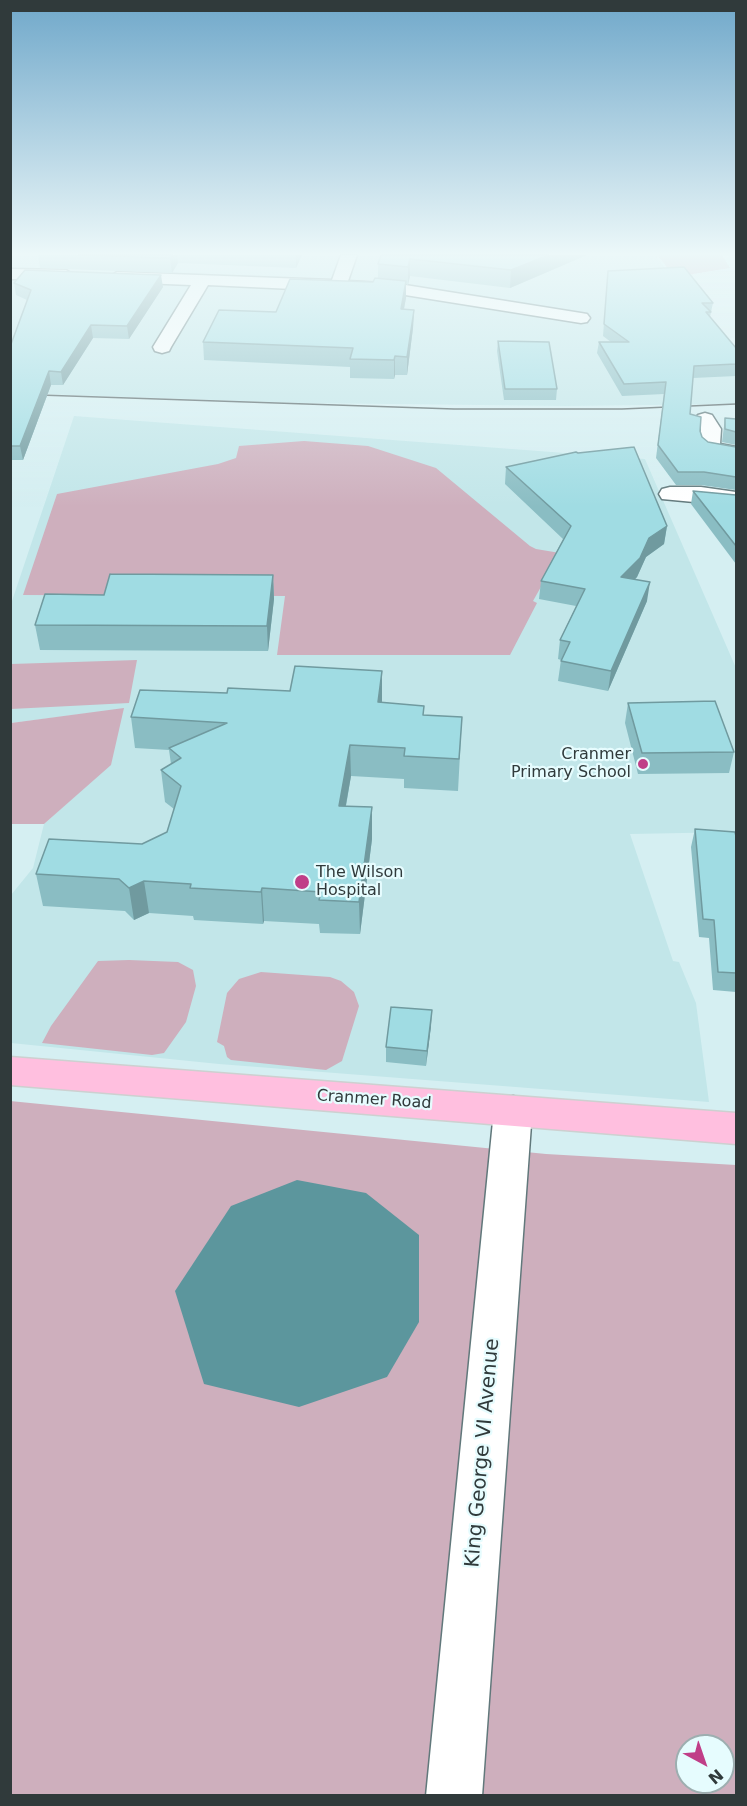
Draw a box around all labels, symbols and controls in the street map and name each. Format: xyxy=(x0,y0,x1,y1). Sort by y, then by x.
place label: Cranmer Primary School xyxy=(511,745,631,783)
marker: Cranmer Primary School xyxy=(636,757,650,771)
place label: The Wilson Hospital xyxy=(316,863,403,901)
marker: The Wilson Hospital xyxy=(293,873,311,891)
street label: Cranmer Road xyxy=(316,1086,432,1114)
street label: King George VI Avenue xyxy=(461,1337,505,1569)
north arrow xyxy=(675,1734,735,1794)
text: N xyxy=(704,1765,727,1788)

